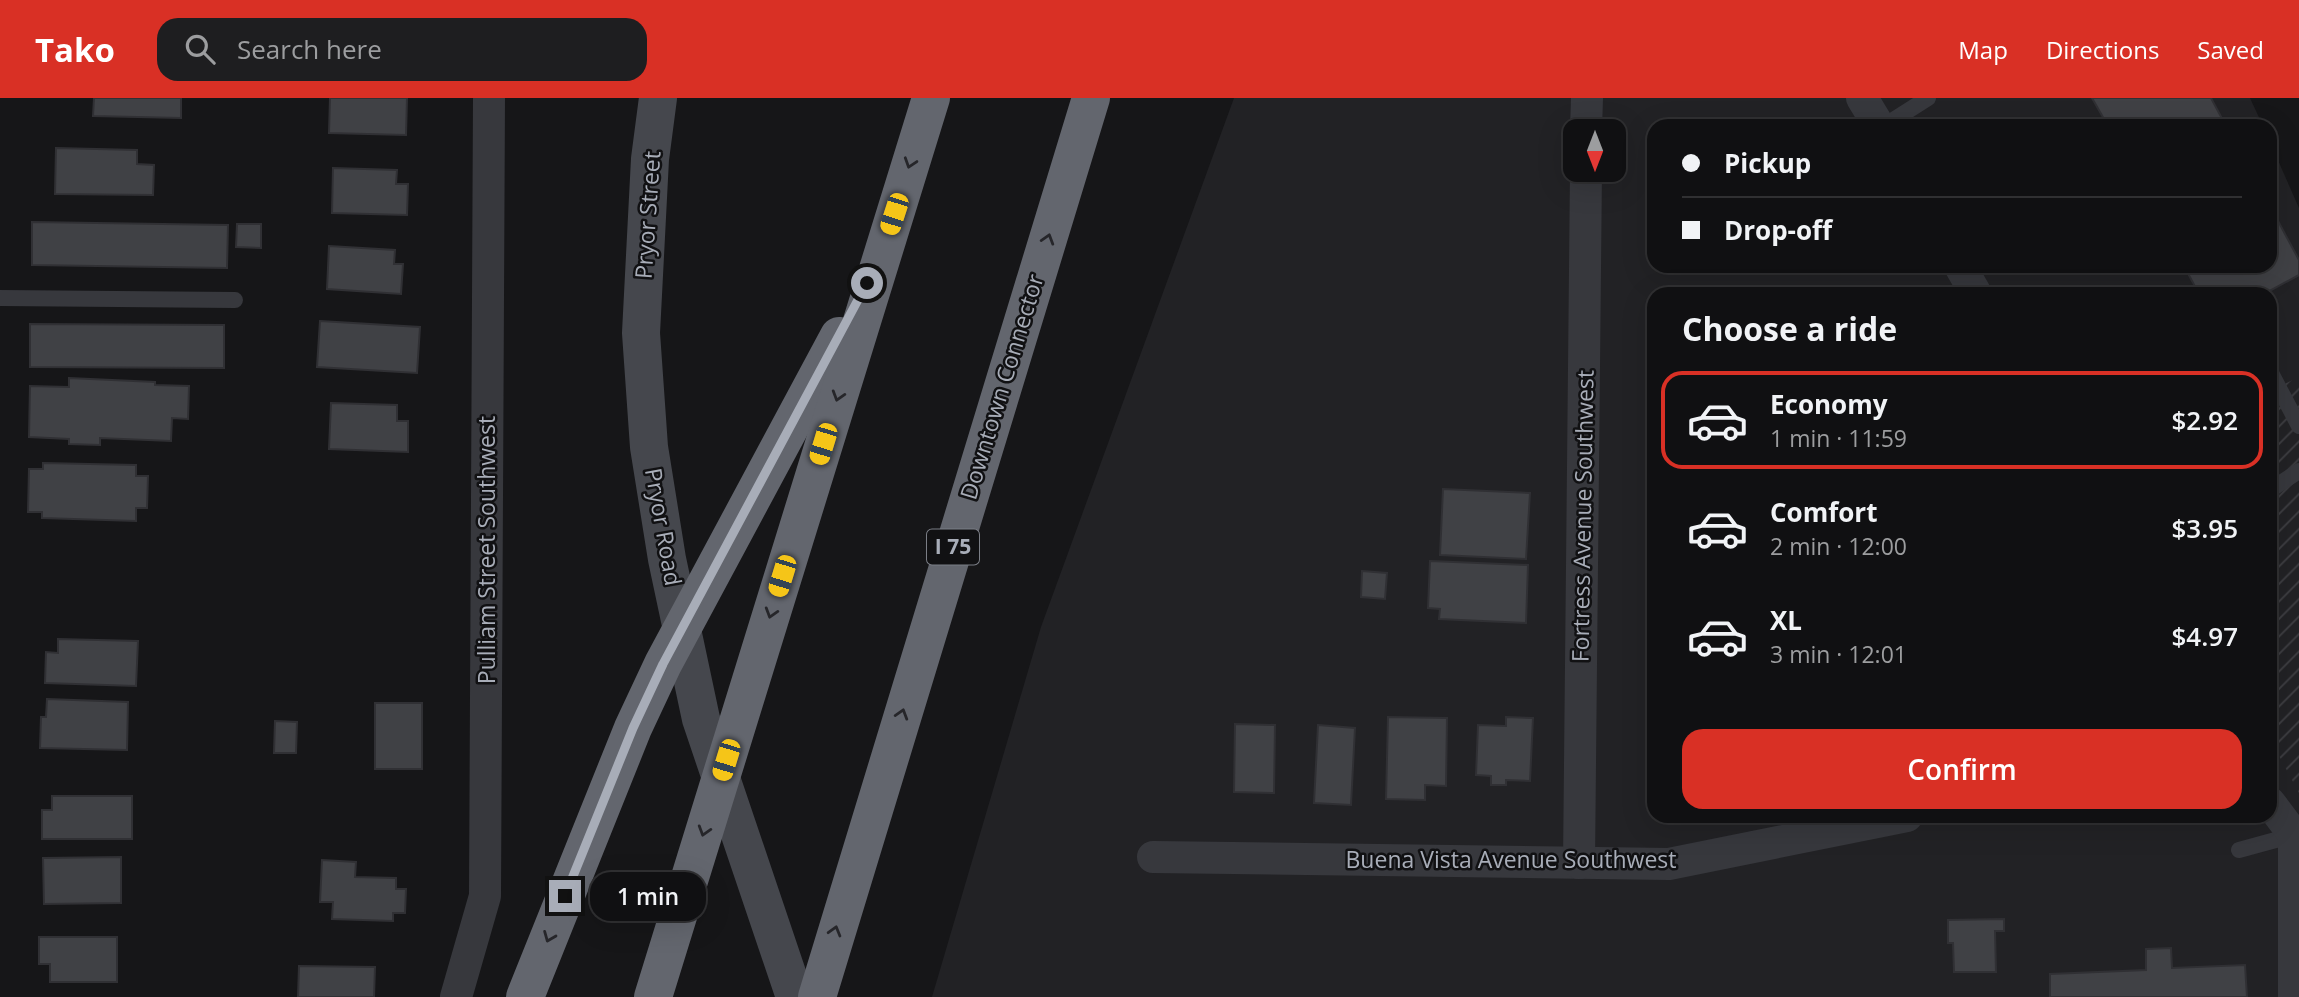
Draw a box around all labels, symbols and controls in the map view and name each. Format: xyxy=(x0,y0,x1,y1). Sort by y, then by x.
search box xyxy=(157,18,647,81)
text: Tako xyxy=(35,27,115,72)
icon: search xyxy=(181,30,219,68)
text: Search here xyxy=(237,31,382,67)
text: Map xyxy=(1958,33,2008,66)
text: Directions xyxy=(2046,33,2159,66)
text: Saved xyxy=(2197,33,2264,66)
north arrow xyxy=(1563,119,1626,182)
map controls xyxy=(1563,119,1626,182)
text: Pickup xyxy=(1724,145,1811,181)
street label: Pryor Street xyxy=(627,150,667,280)
one-way arrow xyxy=(904,157,919,169)
car xyxy=(878,191,911,237)
text: Drop-off xyxy=(1724,212,1832,248)
one-way arrow xyxy=(1039,233,1054,245)
route start xyxy=(851,267,883,299)
street label: Downtown Connector xyxy=(951,269,1051,503)
text: Choose a ride xyxy=(1682,307,1897,350)
street label: Fortress Avenue Southwest xyxy=(1563,370,1601,662)
text: Economy xyxy=(1770,386,1888,422)
one-way arrow xyxy=(831,389,846,401)
icon: car xyxy=(1686,389,1749,452)
text: $2.92 xyxy=(2171,402,2238,438)
street label: Pulliam Street Southwest xyxy=(470,416,502,684)
car xyxy=(807,421,840,467)
text: 1 min · 11:59 xyxy=(1770,422,1907,454)
street label: Pryor Road xyxy=(638,466,690,588)
text: Comfort xyxy=(1770,494,1877,530)
icon: car xyxy=(1686,497,1749,560)
text: $3.95 xyxy=(2171,510,2238,546)
road number: I 75 xyxy=(927,530,979,564)
text: 2 min · 12:00 xyxy=(1770,530,1907,562)
car xyxy=(766,553,799,599)
text: XL xyxy=(1770,602,1802,638)
icon: car xyxy=(1686,605,1749,668)
one-way arrow xyxy=(765,606,779,619)
text: $4.97 xyxy=(2171,618,2238,654)
text: 3 min · 12:01 xyxy=(1770,638,1907,670)
one-way arrow xyxy=(893,708,908,720)
button: Confirm xyxy=(1682,729,2242,809)
car xyxy=(710,737,743,783)
one-way arrow xyxy=(698,824,713,836)
street label: Buena Vista Avenue Southwest xyxy=(1346,843,1676,875)
callout: 1 min xyxy=(590,872,705,920)
route end xyxy=(549,880,581,912)
text: 1 min xyxy=(617,880,679,912)
one-way arrow xyxy=(827,926,842,938)
one-way arrow xyxy=(544,931,558,943)

